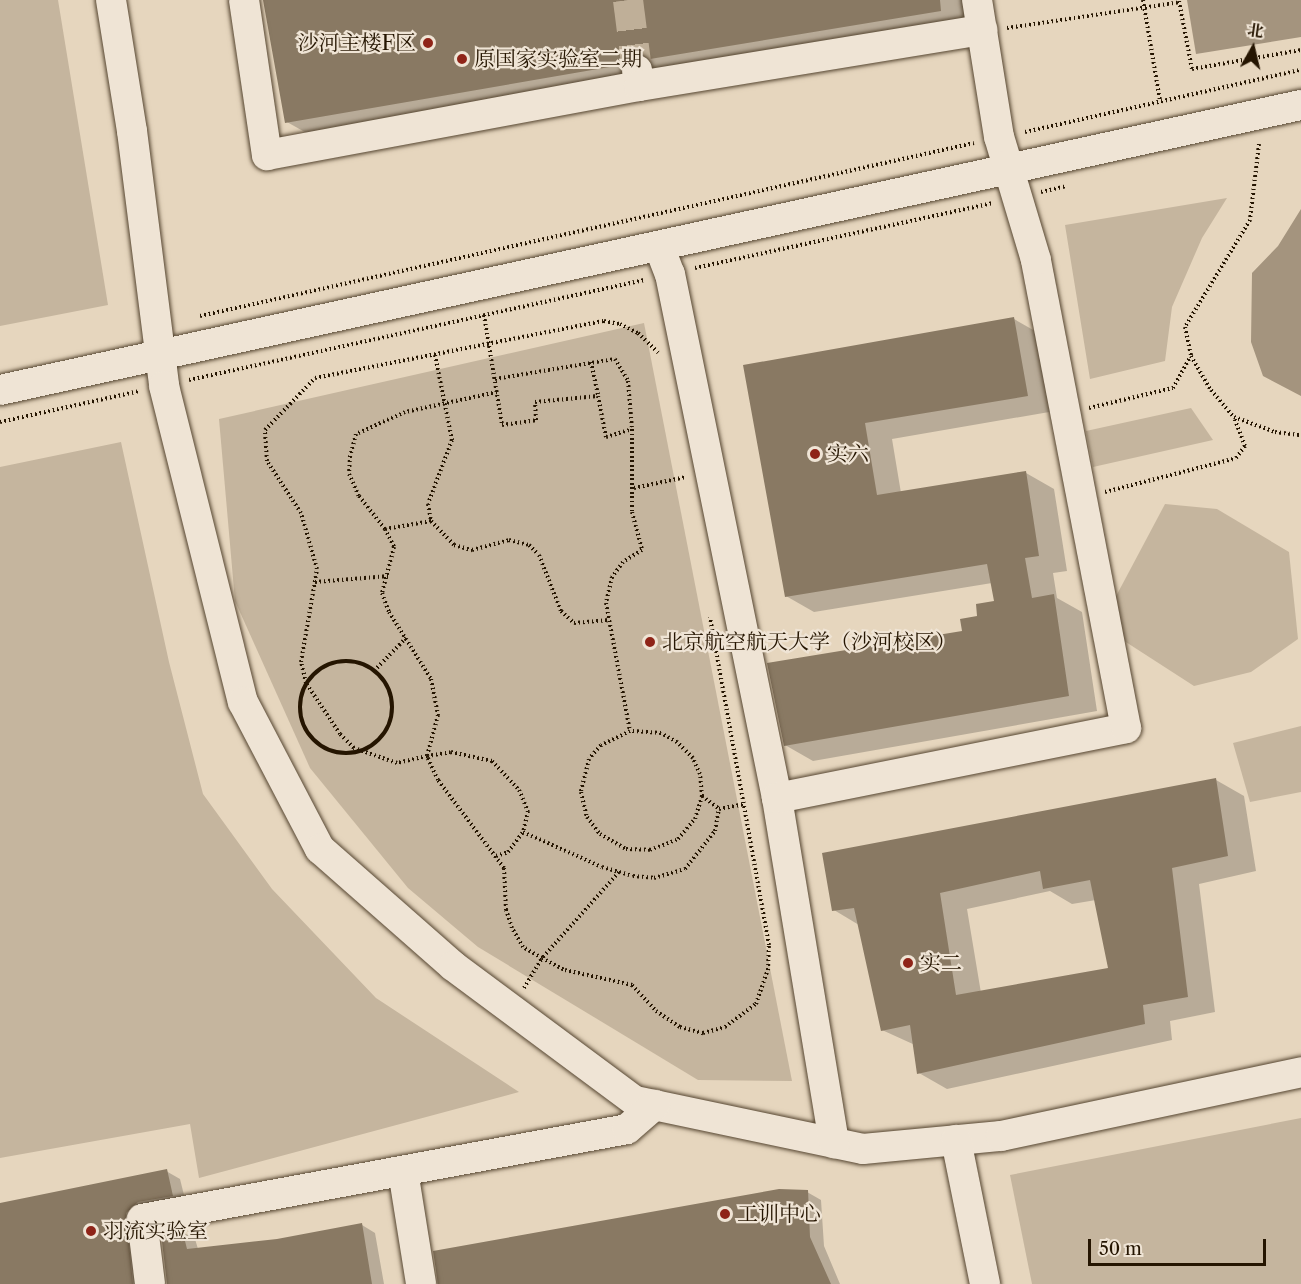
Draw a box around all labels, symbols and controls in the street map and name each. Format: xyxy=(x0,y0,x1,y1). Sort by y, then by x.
north arrow xyxy=(1223,18,1283,78)
text: 北 xyxy=(1246,19,1265,41)
place label: 沙河主楼F区 xyxy=(297,30,416,56)
marker: 沙河主楼F区 xyxy=(421,36,435,50)
place label: 原国家实验室二期 xyxy=(474,46,642,72)
marker: 原国家实验室二期 xyxy=(455,52,469,66)
place label: 实六 xyxy=(827,441,869,467)
marker: 实六 xyxy=(808,447,822,461)
place label: 北京航空航天大学（沙河校区） xyxy=(662,629,956,655)
marker: 北京航空航天大学（沙河校区） xyxy=(643,635,657,649)
place label: 实二 xyxy=(920,950,962,976)
marker: 实二 xyxy=(901,956,915,970)
place label: 工训中心 xyxy=(737,1201,821,1227)
marker: 工训中心 xyxy=(718,1207,732,1221)
place label: 羽流实验室 xyxy=(103,1218,208,1244)
marker: 羽流实验室 xyxy=(84,1224,98,1238)
scale bar xyxy=(1091,1227,1270,1265)
text: 50 m xyxy=(1099,1238,1142,1260)

